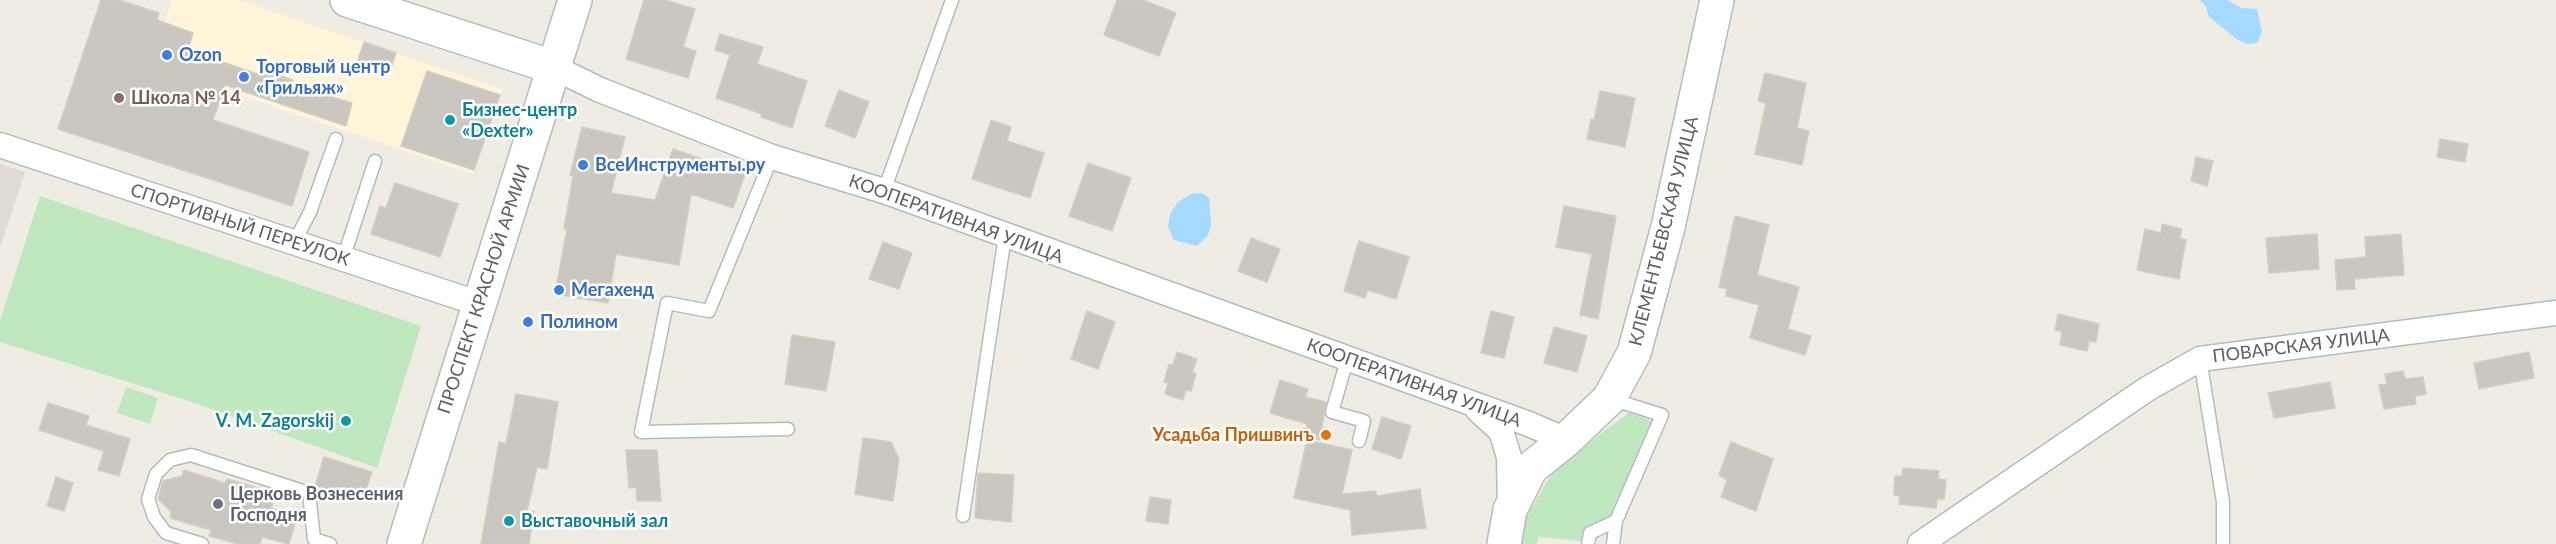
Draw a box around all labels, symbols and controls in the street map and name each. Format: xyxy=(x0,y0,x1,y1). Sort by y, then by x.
place label: Ozon xyxy=(179,44,222,66)
marker: Ozon xyxy=(160,48,174,62)
place label: Торговый центр «Грильяж» xyxy=(256,56,390,98)
marker: Торговый центр «Грильяж» xyxy=(237,70,251,84)
place label: Школа № 14 xyxy=(131,87,241,109)
marker: Школа № 14 xyxy=(112,91,126,105)
place label: Бизнес-центр «Dexter» xyxy=(462,99,577,142)
marker: Бизнес-центр «Dexter» xyxy=(443,113,457,127)
street label: КЛЕМЕНТЬЕВСКАЯ УЛИЦА xyxy=(1625,114,1703,348)
place label: ВсеИнструменты.ру xyxy=(595,154,765,176)
marker: ВсеИнструменты.ру xyxy=(576,158,590,172)
street label: ПРОСПЕКТ КРАСНОЙ АРМИИ xyxy=(433,162,535,416)
street label: КООПЕРАТИВНАЯ УЛИЦА xyxy=(846,170,1066,268)
street label: СПОРТИВНЫЙ ПЕРЕУЛОК xyxy=(128,179,352,271)
place label: Мегахенд xyxy=(571,279,654,301)
marker: Мегахенд xyxy=(552,283,566,297)
place label: Полином xyxy=(540,311,618,333)
marker: Полином xyxy=(521,315,535,329)
street label: ПОВАРСКАЯ УЛИЦА xyxy=(2211,324,2391,368)
street label: КООПЕРАТИВНАЯ УЛИЦА xyxy=(1304,334,1524,432)
place label: V. M. Zagorskij xyxy=(215,410,334,432)
marker: V. M. Zagorskij xyxy=(339,414,353,428)
place label: Усадьба Пришвинъ xyxy=(1153,424,1314,446)
marker: Усадьба Пришвинъ xyxy=(1319,428,1333,442)
place label: Церковь Вознесения Господня xyxy=(230,483,403,526)
marker: Церковь Вознесения Господня xyxy=(211,497,225,511)
place label: Выставочный зал xyxy=(521,510,668,532)
marker: Выставочный зал xyxy=(502,514,516,528)

